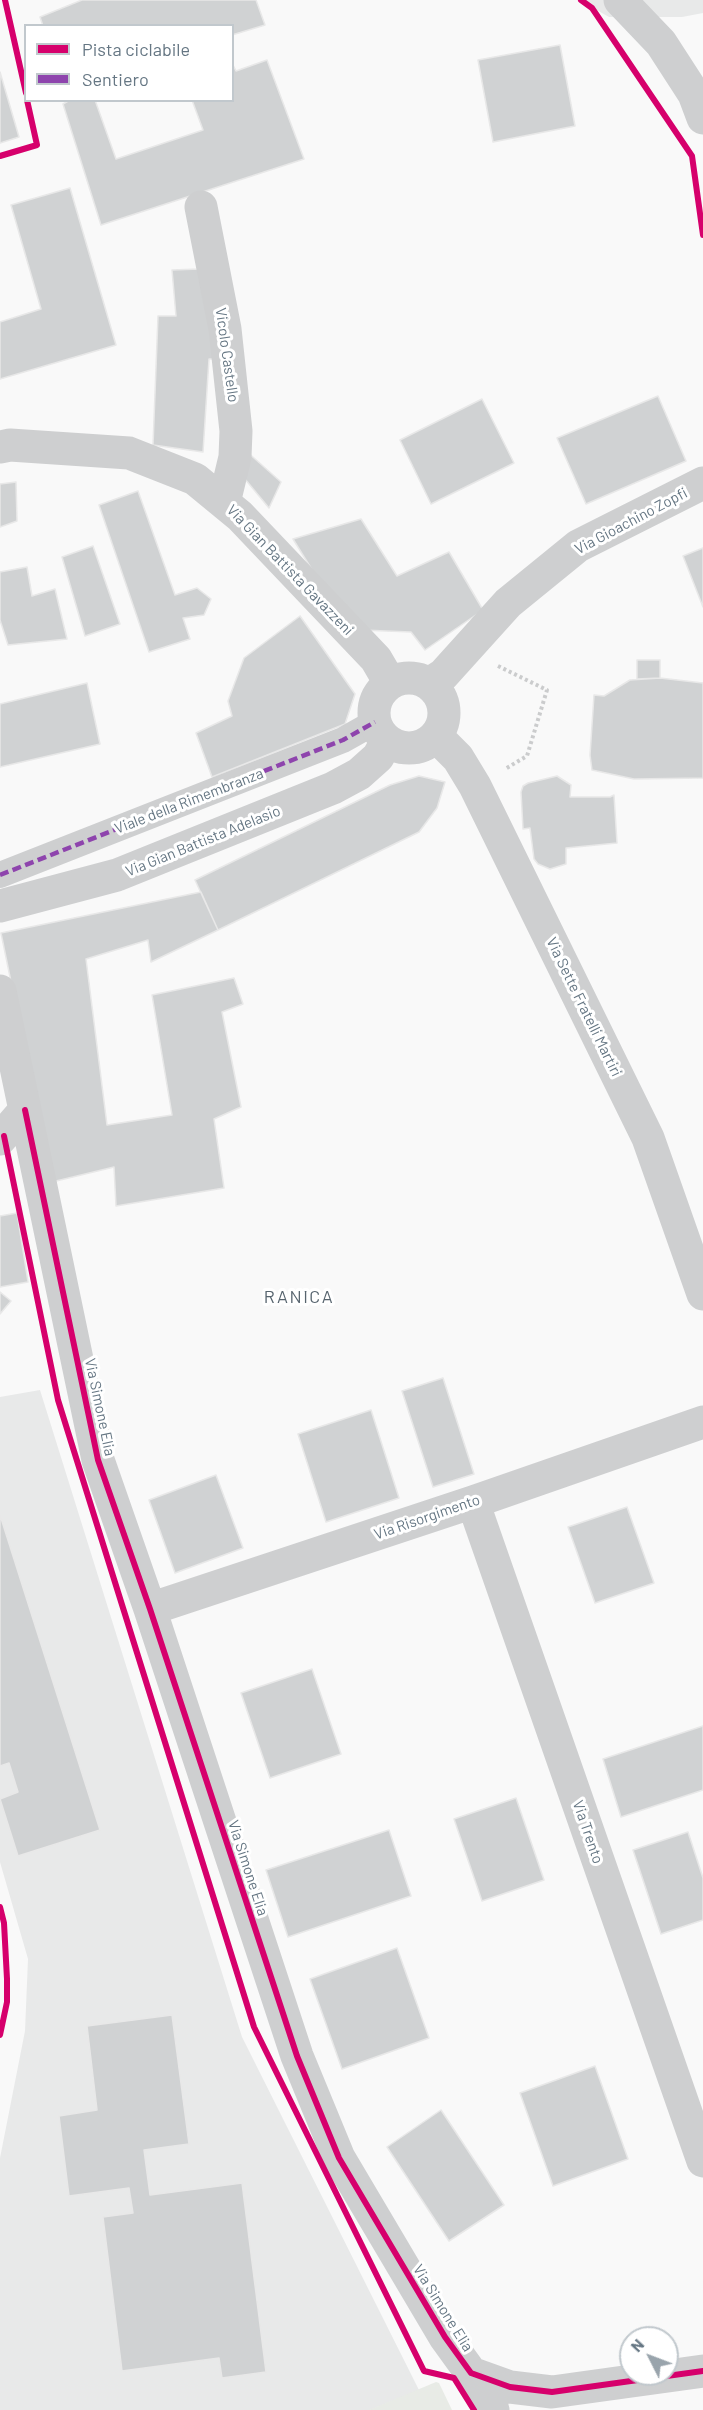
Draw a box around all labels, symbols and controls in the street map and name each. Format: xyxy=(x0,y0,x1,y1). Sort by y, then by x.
legend xyxy=(24,24,234,102)
text: Pista ciclabile xyxy=(82,38,190,60)
text: Sentiero xyxy=(82,68,149,90)
street label: Vicolo Castello xyxy=(211,307,243,403)
street label: Via Gioachino Zopfi xyxy=(572,484,690,558)
street label: Via Gian Battista Gavazzeni xyxy=(223,501,357,639)
street label: Viale della Rimembranza xyxy=(112,764,266,838)
street label: Via Gian Battista Adelasio xyxy=(123,802,283,880)
street label: Via Sette Fratelli Martiri xyxy=(542,934,626,1080)
district label: RANICA xyxy=(264,1286,334,1308)
street label: Via Simone Elia xyxy=(81,1357,119,1457)
street label: Via Risorgimento xyxy=(372,1490,482,1544)
street label: Via Trento xyxy=(569,1798,607,1866)
street label: Via Simone Elia xyxy=(224,1818,272,1918)
street label: Via Simone Elia xyxy=(409,2261,477,2355)
north arrow xyxy=(619,2326,679,2386)
text: N xyxy=(626,2335,647,2355)

